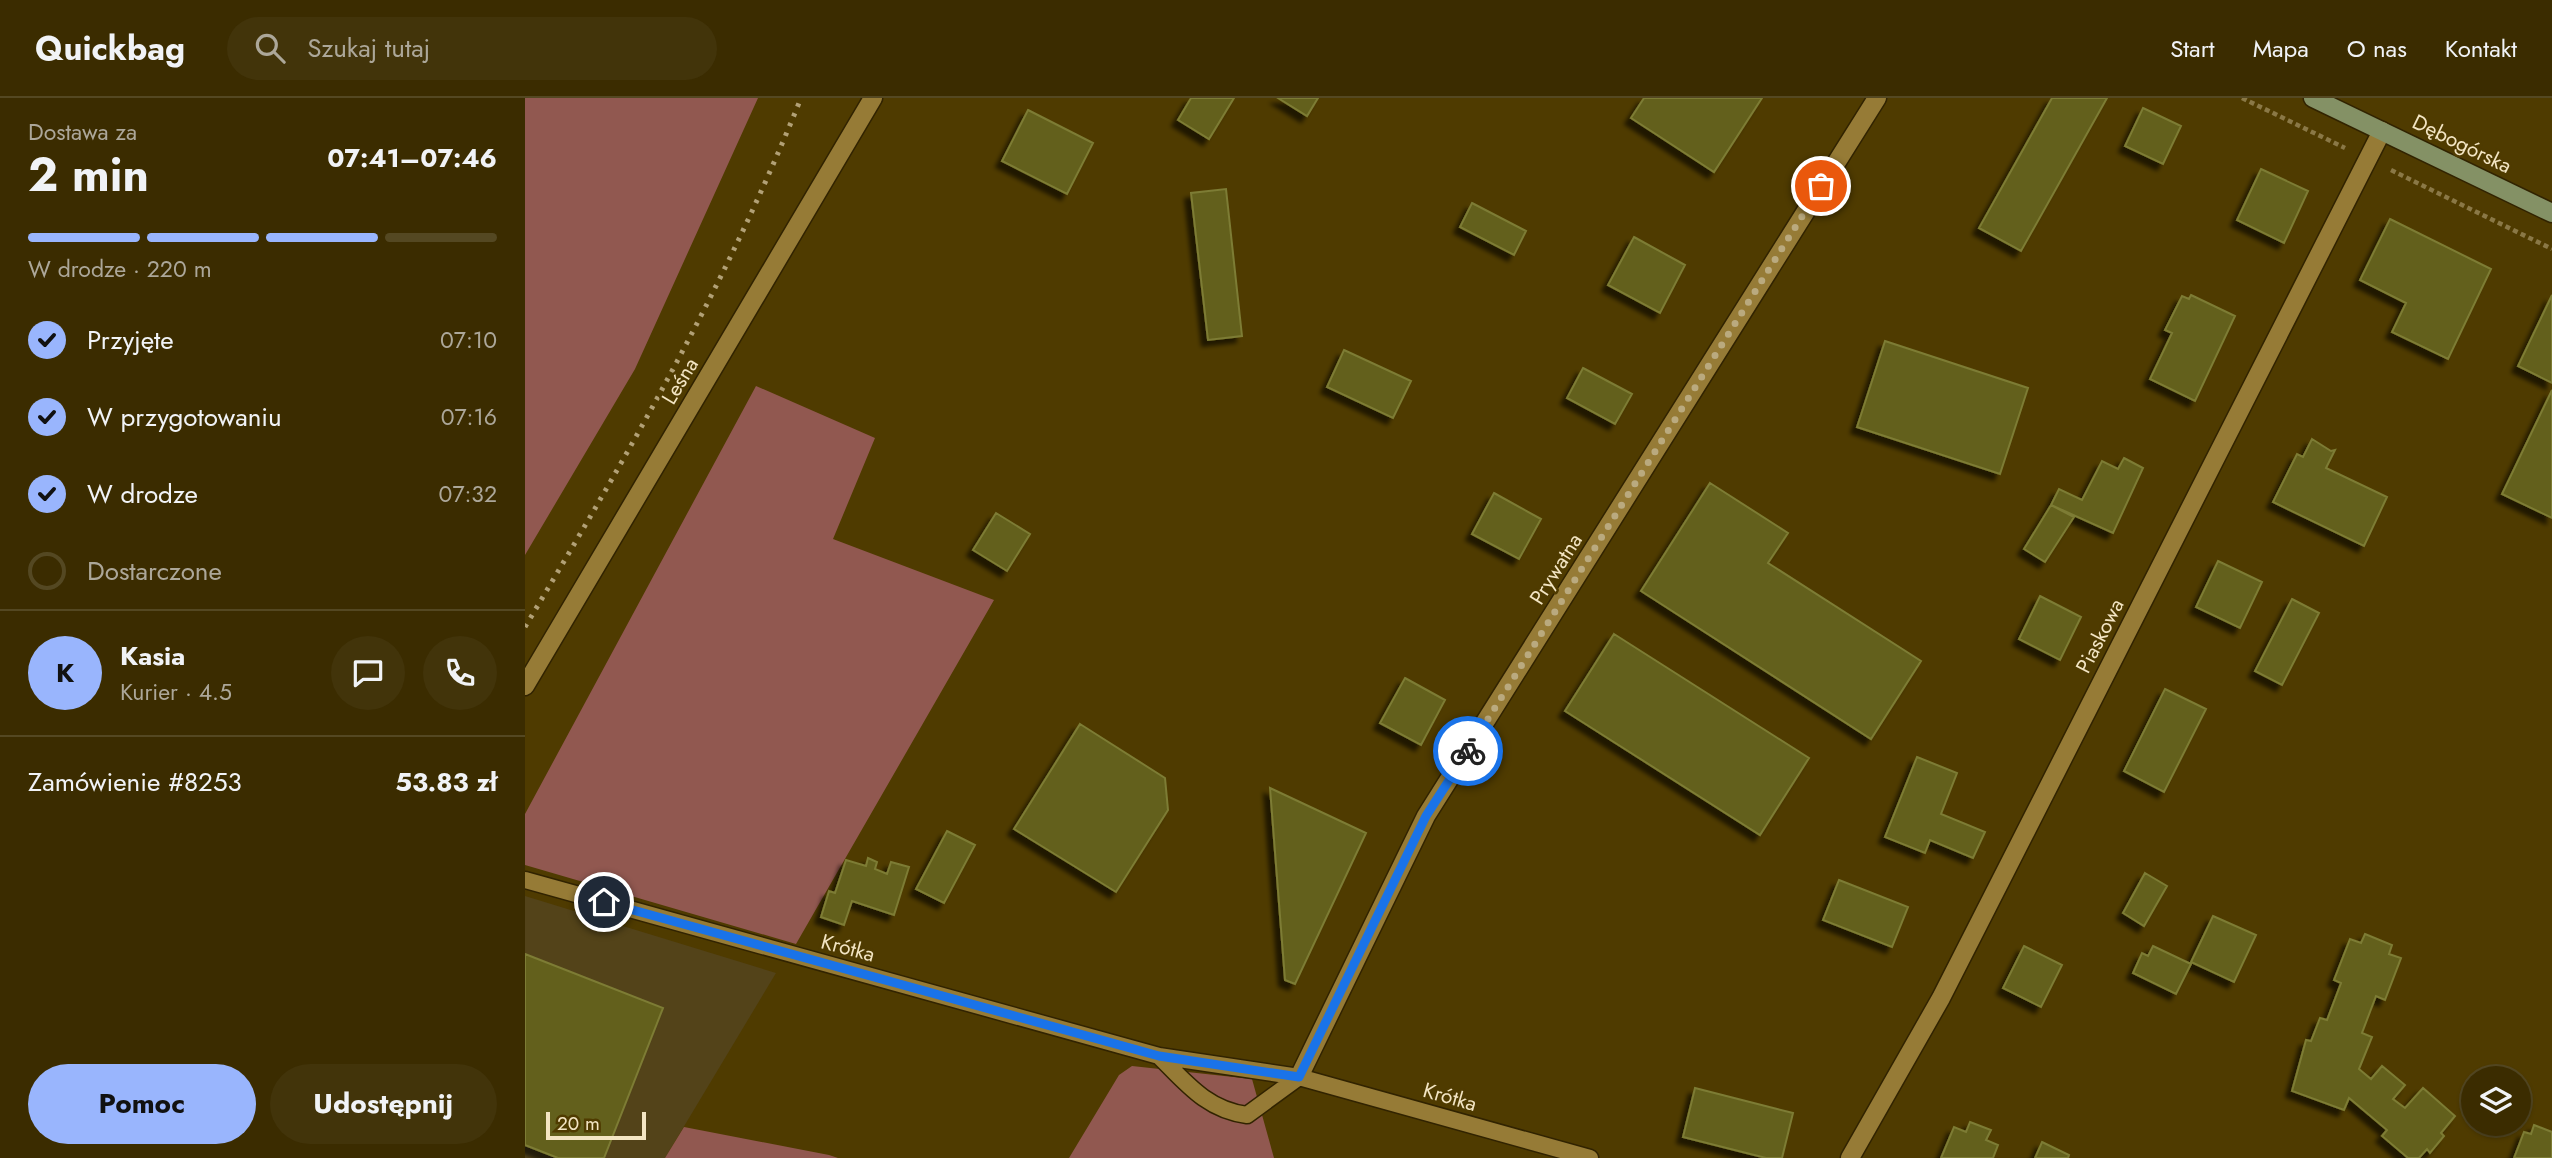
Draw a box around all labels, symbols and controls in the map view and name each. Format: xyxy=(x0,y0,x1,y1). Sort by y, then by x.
search box xyxy=(227,17,717,80)
text: Quickbag xyxy=(35,25,185,72)
icon: search xyxy=(251,29,289,67)
text: Szukaj tutaj xyxy=(307,29,430,67)
text: Start xyxy=(2170,31,2215,66)
text: Mapa xyxy=(2253,31,2309,66)
text: O nas xyxy=(2347,31,2407,66)
text: Kontakt xyxy=(2445,31,2517,66)
street label: Dębogórska xyxy=(2407,107,2517,181)
text: Dostawa za xyxy=(28,115,137,149)
text: 07:41–07:46 xyxy=(327,139,497,177)
text: 2 min xyxy=(28,142,149,208)
pin xyxy=(1791,156,1851,216)
icon: bag xyxy=(1802,167,1840,205)
text: W drodze · 220 m xyxy=(28,252,212,286)
icon: check xyxy=(28,321,66,359)
text: Przyjęte xyxy=(87,321,174,359)
text: 07:10 xyxy=(440,323,497,357)
street label: Leśna xyxy=(654,352,706,410)
icon: check xyxy=(28,398,66,436)
text: W przygotowaniu xyxy=(87,398,282,436)
text: 07:16 xyxy=(441,400,497,434)
icon: check xyxy=(28,475,66,513)
text: W drodze xyxy=(87,475,198,513)
text: 07:32 xyxy=(439,477,497,511)
street label: Prywatna xyxy=(1522,527,1590,611)
text: Dostarczone xyxy=(87,552,222,590)
street label: Piaskowa xyxy=(2068,594,2132,678)
button: chat xyxy=(331,636,405,710)
button: phone xyxy=(423,636,497,710)
text: Kasia xyxy=(120,637,185,675)
text: K xyxy=(56,654,74,692)
text: Kurier · 4.5 xyxy=(120,675,232,709)
courier xyxy=(1433,716,1503,786)
icon: bike xyxy=(1449,732,1487,770)
text: Zamówienie #8253 xyxy=(28,763,242,801)
text: 53.83 zł xyxy=(395,763,497,801)
pin xyxy=(574,872,634,932)
icon: home xyxy=(585,883,623,921)
street label: Krótka xyxy=(818,926,878,970)
button: Pomoc xyxy=(28,1064,256,1144)
button: Udostępnij xyxy=(270,1064,497,1144)
map controls xyxy=(2461,1066,2531,1136)
button: layers xyxy=(2461,1066,2531,1136)
street label: Krótka xyxy=(1420,1075,1480,1119)
scale bar xyxy=(546,1109,646,1141)
text: 20 m xyxy=(557,1110,600,1137)

